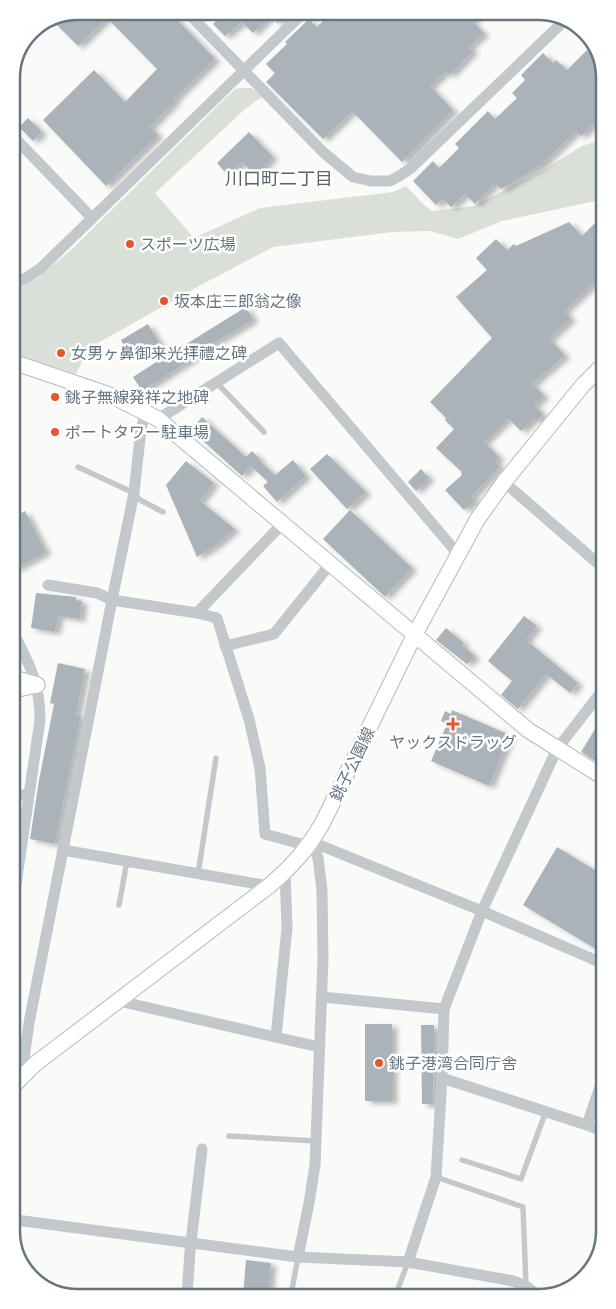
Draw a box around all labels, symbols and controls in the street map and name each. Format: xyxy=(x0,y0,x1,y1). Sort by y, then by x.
district label: 川口町二丁目 xyxy=(225,168,333,190)
place label: スポーツ広場 xyxy=(140,235,236,254)
marker: スポーツ広場 xyxy=(124,238,136,250)
place label: 坂本庄三郎翁之像 xyxy=(174,292,302,311)
marker: 坂本庄三郎翁之像 xyxy=(158,295,170,307)
place label: 女男ヶ鼻御来光拝禮之碑 xyxy=(71,344,247,363)
marker: 女男ヶ鼻御来光拝禮之碑 xyxy=(55,347,67,359)
place label: 銚子無線発祥之地碑 xyxy=(65,388,209,407)
marker: 銚子無線発祥之地碑 xyxy=(49,391,61,403)
place label: ポートタワー駐車場 xyxy=(65,423,209,442)
marker: ポートタワー駐車場 xyxy=(49,426,61,438)
marker: ヤックスドラッグ xyxy=(447,718,459,730)
street label: 銚子公園線 xyxy=(326,724,379,804)
place label: ヤックスドラッグ xyxy=(389,733,517,752)
place label: 銚子港湾合同庁舎 xyxy=(389,1054,517,1073)
marker: 銚子港湾合同庁舎 xyxy=(373,1057,385,1069)

